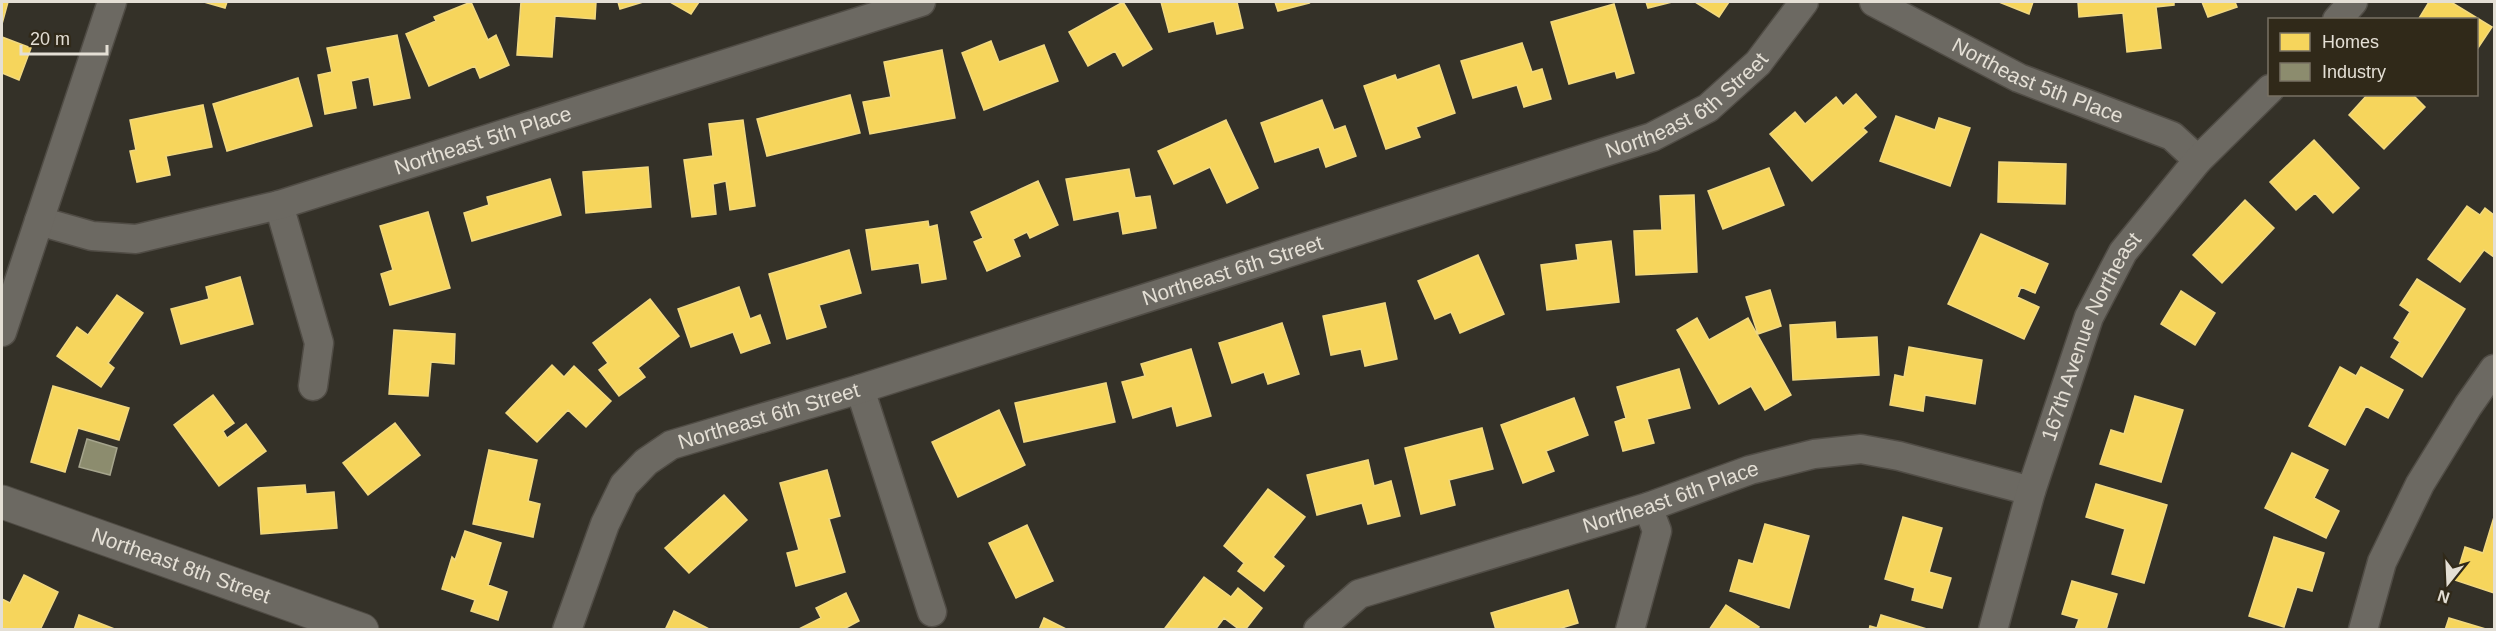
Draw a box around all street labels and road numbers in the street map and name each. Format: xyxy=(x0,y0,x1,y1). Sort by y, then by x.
street label: Northeast 5th Place xyxy=(1948,33,2127,127)
street label: Northeast 6th Street xyxy=(1602,48,1773,162)
street label: Northeast 5th Place xyxy=(391,101,574,179)
street label: 167th Avenue Northeast xyxy=(2036,227,2145,444)
street label: Northeast 6th Street xyxy=(1139,231,1326,309)
street label: Northeast 6th Street xyxy=(675,378,862,453)
street label: Northeast 6th Place xyxy=(1580,456,1761,537)
street label: Northeast 8th Street xyxy=(89,523,274,608)

